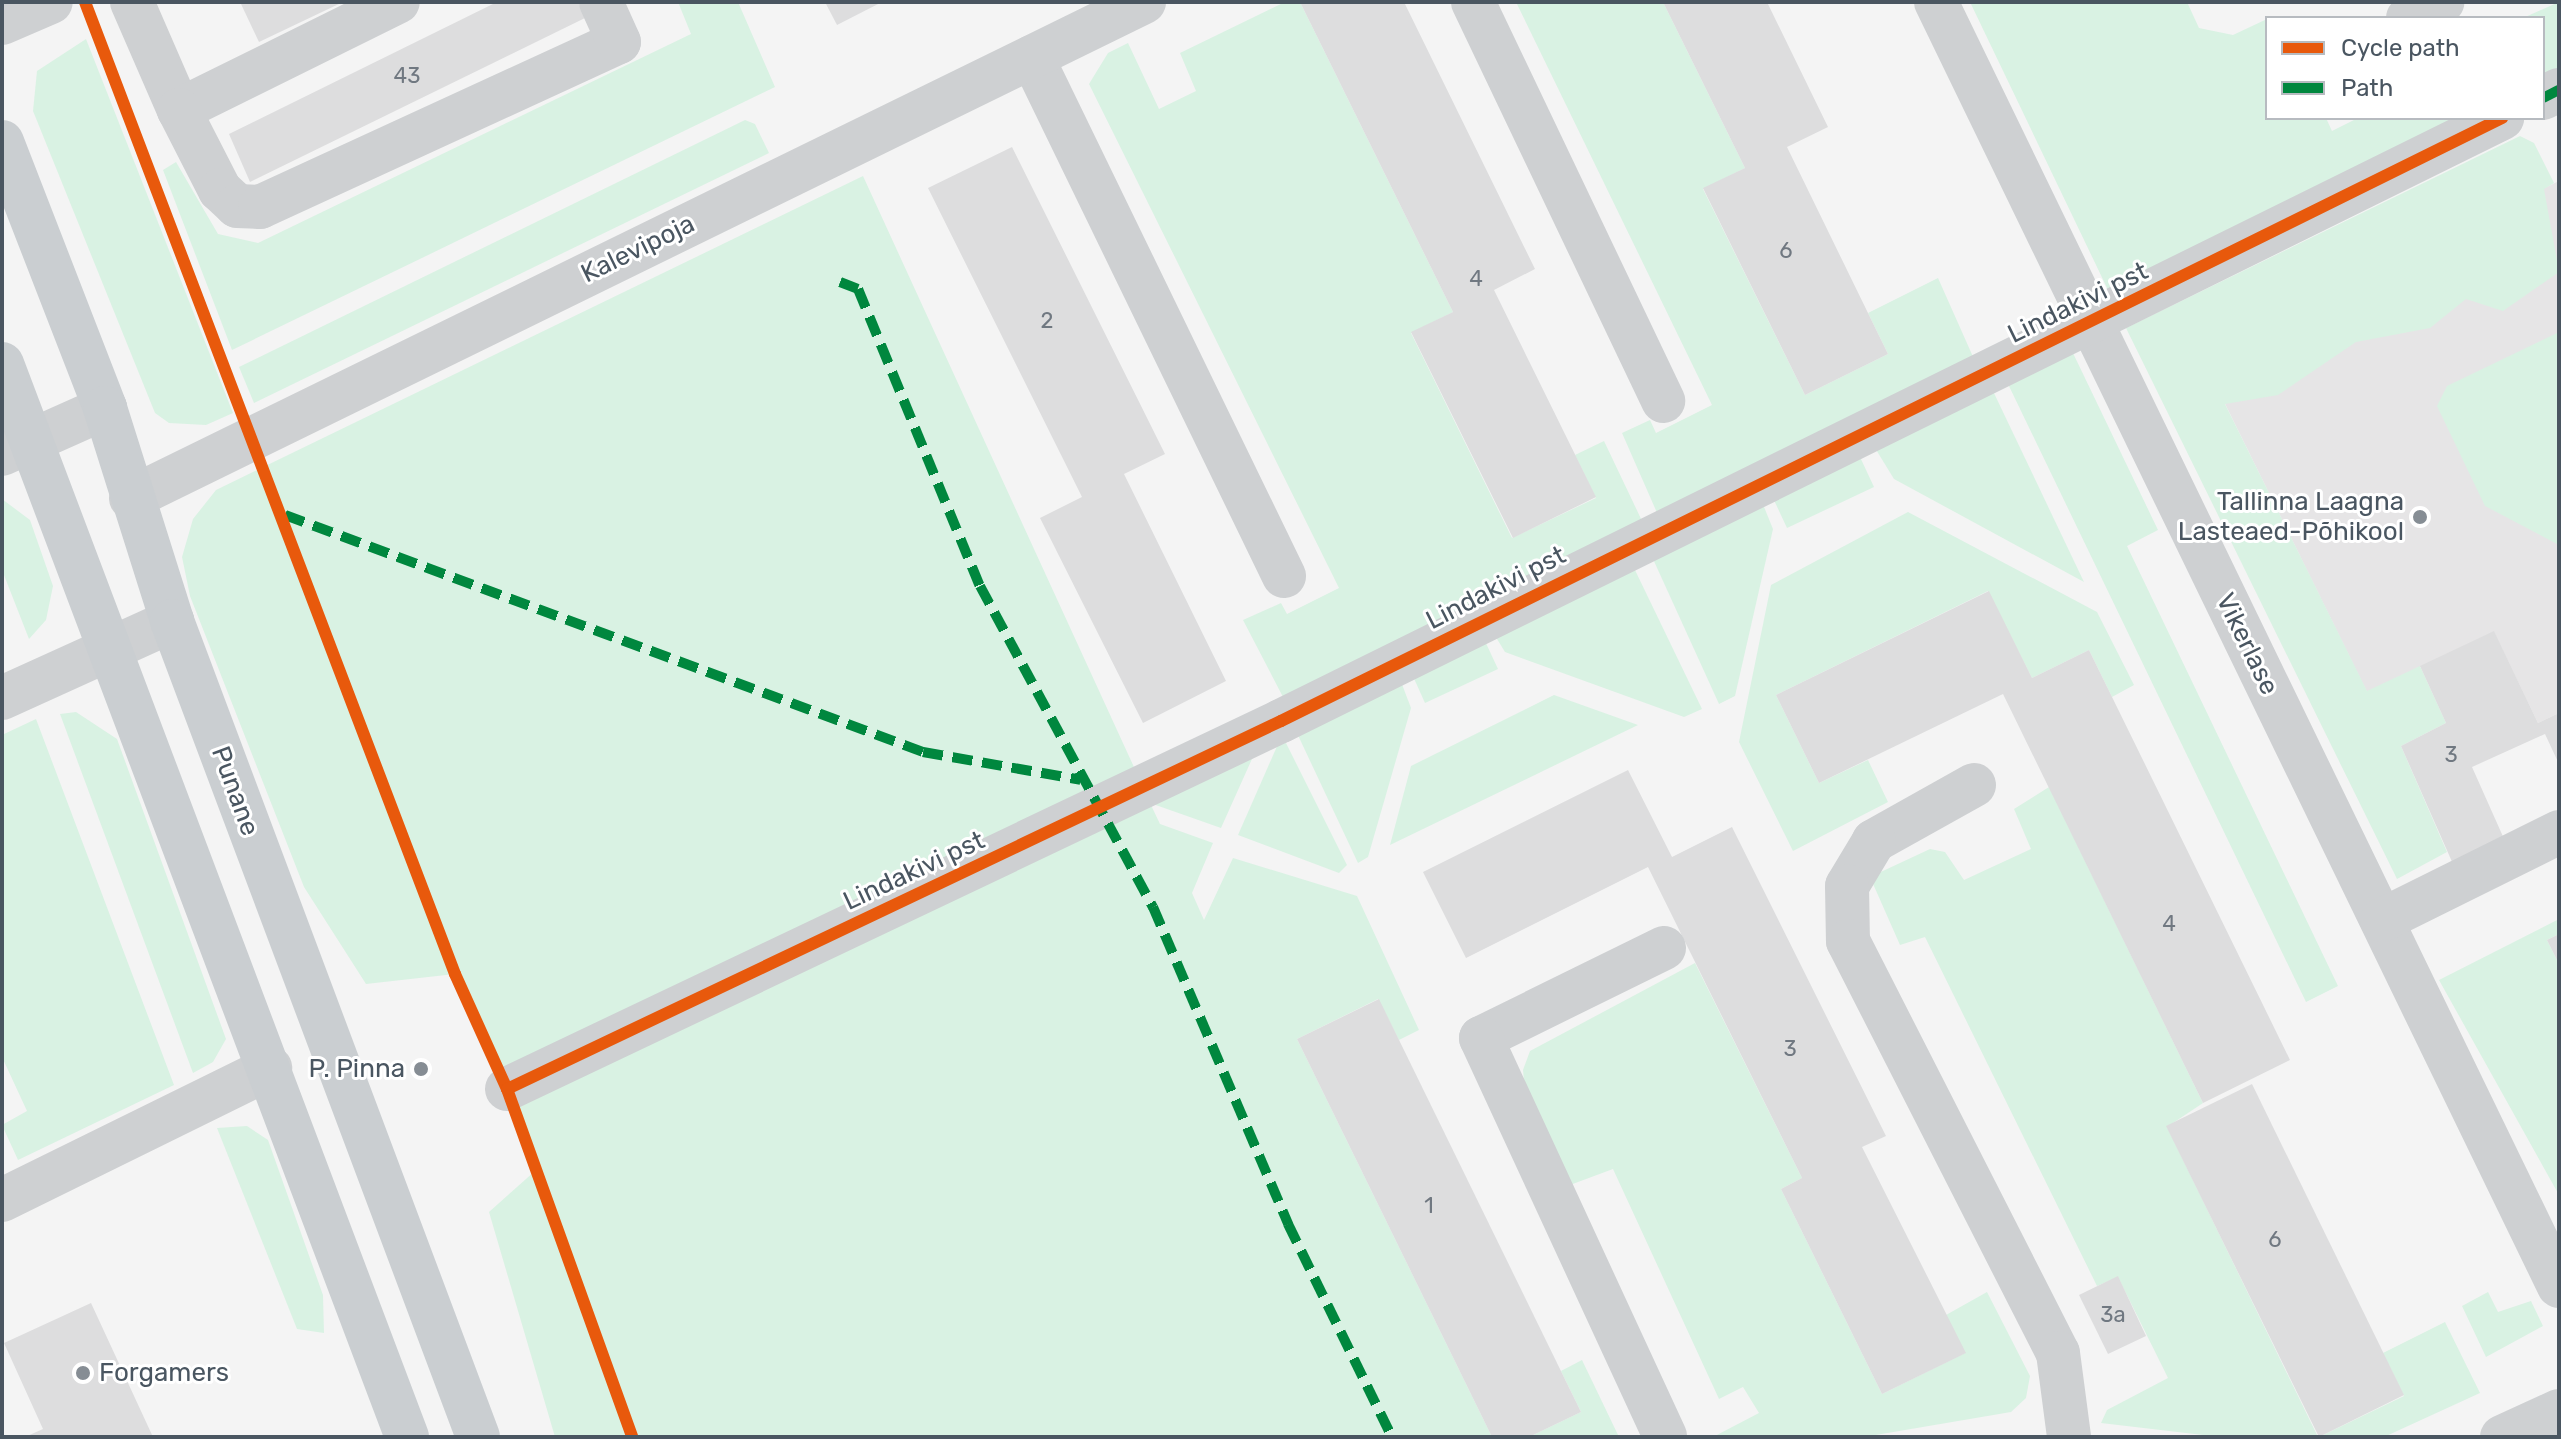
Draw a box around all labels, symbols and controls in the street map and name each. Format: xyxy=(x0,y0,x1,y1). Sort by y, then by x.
legend xyxy=(2265,16,2545,120)
text: Cycle path xyxy=(2341,34,2460,62)
house number: 43 xyxy=(394,63,420,89)
text: Path xyxy=(2341,74,2393,102)
street label: Kalevipoja xyxy=(576,208,700,290)
house number: 6 xyxy=(1779,238,1793,264)
street label: Lindakivi pst xyxy=(2003,256,2153,350)
house number: 4 xyxy=(1469,266,1483,292)
house number: 2 xyxy=(1041,308,1053,334)
place label: Tallinna Laagna Lasteaed-Põhikool xyxy=(2178,486,2404,548)
marker: Tallinna Laagna Lasteaed-Põhikool xyxy=(2411,508,2429,526)
street label: Lindakivi pst xyxy=(1421,540,1571,636)
street label: Vikerlase xyxy=(2209,588,2285,700)
street label: Punane xyxy=(204,742,266,840)
house number: 3 xyxy=(2444,742,2458,768)
street label: Lindakivi pst xyxy=(838,825,990,917)
house number: 4 xyxy=(2162,911,2176,937)
house number: 3 xyxy=(1783,1036,1797,1062)
place label: P. Pinna xyxy=(308,1053,405,1085)
marker: P. Pinna xyxy=(412,1060,430,1078)
house number: 1 xyxy=(1424,1193,1434,1219)
house number: 6 xyxy=(2268,1227,2282,1253)
house number: 3a xyxy=(2100,1302,2126,1328)
place label: Forgamers xyxy=(99,1357,229,1389)
marker: Forgamers xyxy=(74,1364,92,1382)

